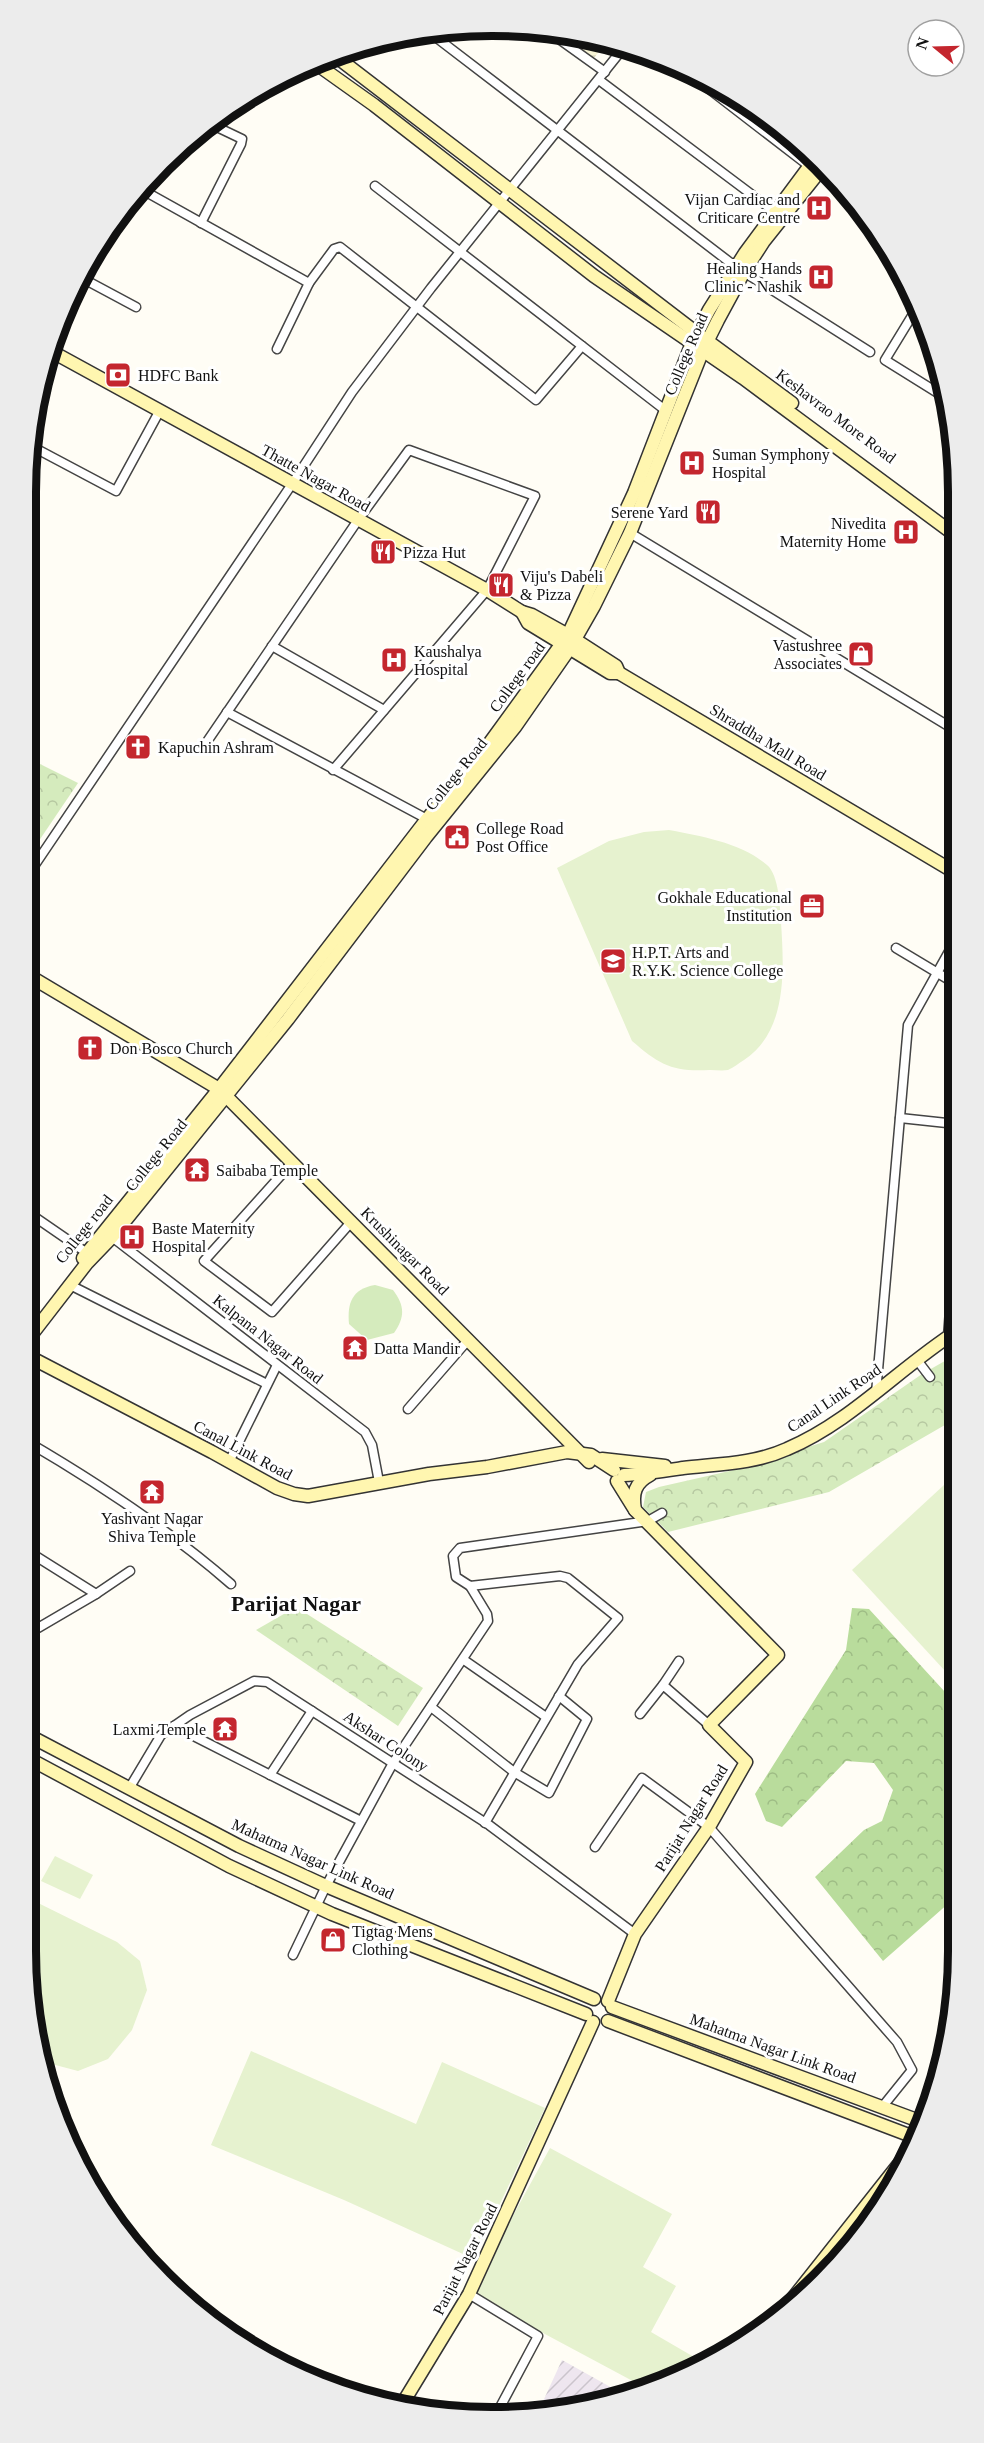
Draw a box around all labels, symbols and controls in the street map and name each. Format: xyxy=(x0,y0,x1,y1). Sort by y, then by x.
north arrow xyxy=(906,18,966,78)
text: N xyxy=(912,35,932,52)
place label: Vijan Cardiac and Criticare Centre xyxy=(685,191,800,226)
hospital icon: Vijan Cardiac and Criticare Centre xyxy=(804,193,834,223)
place label: Healing Hands Clinic - Nashik xyxy=(704,260,802,295)
hospital icon: Healing Hands Clinic - Nashik xyxy=(806,262,836,292)
street label: College Road xyxy=(661,310,712,398)
bank icon: HDFC Bank xyxy=(103,360,133,390)
street label: Keshavrao More Road xyxy=(773,366,899,466)
place label: HDFC Bank xyxy=(138,367,218,384)
street label: Thatte Nagar Road xyxy=(258,441,373,516)
place label: Suman Symphony Hospital xyxy=(712,446,830,482)
hospital icon: Suman Symphony Hospital xyxy=(677,448,707,478)
restaurant icon: Serene Yard xyxy=(693,497,723,527)
place label: Serene Yard xyxy=(611,504,688,521)
place label: Nivedita Maternity Home xyxy=(780,515,886,551)
hospital icon: Nivedita Maternity Home xyxy=(891,517,921,547)
restaurant icon: Pizza Hut xyxy=(368,537,398,567)
place label: Pizza Hut xyxy=(403,544,466,561)
place label: Viju's Dabeli & Pizza xyxy=(520,568,604,603)
restaurant icon: Viju's Dabeli & Pizza xyxy=(486,570,516,600)
place label: Vastushree Associates xyxy=(773,637,842,672)
street label: College road xyxy=(486,639,549,716)
shop icon: Vastushree Associates xyxy=(846,639,876,669)
place label: Kaushalya Hospital xyxy=(414,643,482,679)
hospital icon: Kaushalya Hospital xyxy=(379,645,409,675)
street label: Shraddha Mall Road xyxy=(707,701,829,783)
church icon: Kapuchin Ashram xyxy=(123,732,153,762)
street label: College Road xyxy=(422,735,491,814)
place label: Kapuchin Ashram xyxy=(158,739,275,757)
place label: College Road Post Office xyxy=(476,820,564,855)
public building icon: College Road Post Office xyxy=(442,822,472,852)
place label: Gokhale Educational Institution xyxy=(657,889,793,924)
office icon: Gokhale Educational Institution xyxy=(797,891,827,921)
place label: H.P.T. Arts and R.Y.K. Science College xyxy=(632,944,783,980)
school or university icon: H.P.T. Arts and R.Y.K. Science College xyxy=(598,946,628,976)
church icon: Don Bosco Church xyxy=(75,1033,105,1063)
place label: Don Bosco Church xyxy=(110,1040,233,1057)
street label: College Road xyxy=(122,1116,191,1195)
temple icon: Saibaba Temple xyxy=(182,1155,212,1185)
place label: Saibaba Temple xyxy=(216,1162,318,1180)
street label: College road xyxy=(52,1191,117,1267)
street label: Krushinagar Road xyxy=(357,1204,452,1299)
place label: Baste Maternity Hospital xyxy=(152,1220,255,1256)
hospital icon: Baste Maternity Hospital xyxy=(117,1222,147,1252)
street label: Kalpana Nagar Road xyxy=(209,1291,326,1388)
temple icon: Datta Mandir xyxy=(340,1333,370,1363)
place label: Datta Mandir xyxy=(374,1340,460,1357)
street label: Canal Link Road xyxy=(784,1360,884,1436)
street label: Canal Link Road xyxy=(191,1417,295,1483)
temple icon: Yashvant Nagar Shiva Temple xyxy=(137,1477,167,1507)
place label: Yashvant Nagar Shiva Temple xyxy=(101,1510,204,1546)
district label: Parijat Nagar xyxy=(231,1591,361,1616)
street label: Akshar Colony xyxy=(340,1707,431,1775)
temple icon: Laxmi Temple xyxy=(210,1714,240,1744)
place label: Laxmi Temple xyxy=(113,1721,206,1739)
street label: Parijat Nagar Road xyxy=(651,1761,732,1875)
street label: Mahatma Nagar Link Road xyxy=(229,1816,397,1903)
place label: Tigtag Mens Clothing xyxy=(352,1923,433,1959)
shop icon: Tigtag Mens Clothing xyxy=(318,1925,348,1955)
street label: Mahatma Nagar Link Road xyxy=(687,2010,858,2087)
street label: Parijat Nagar Road xyxy=(430,2201,501,2318)

